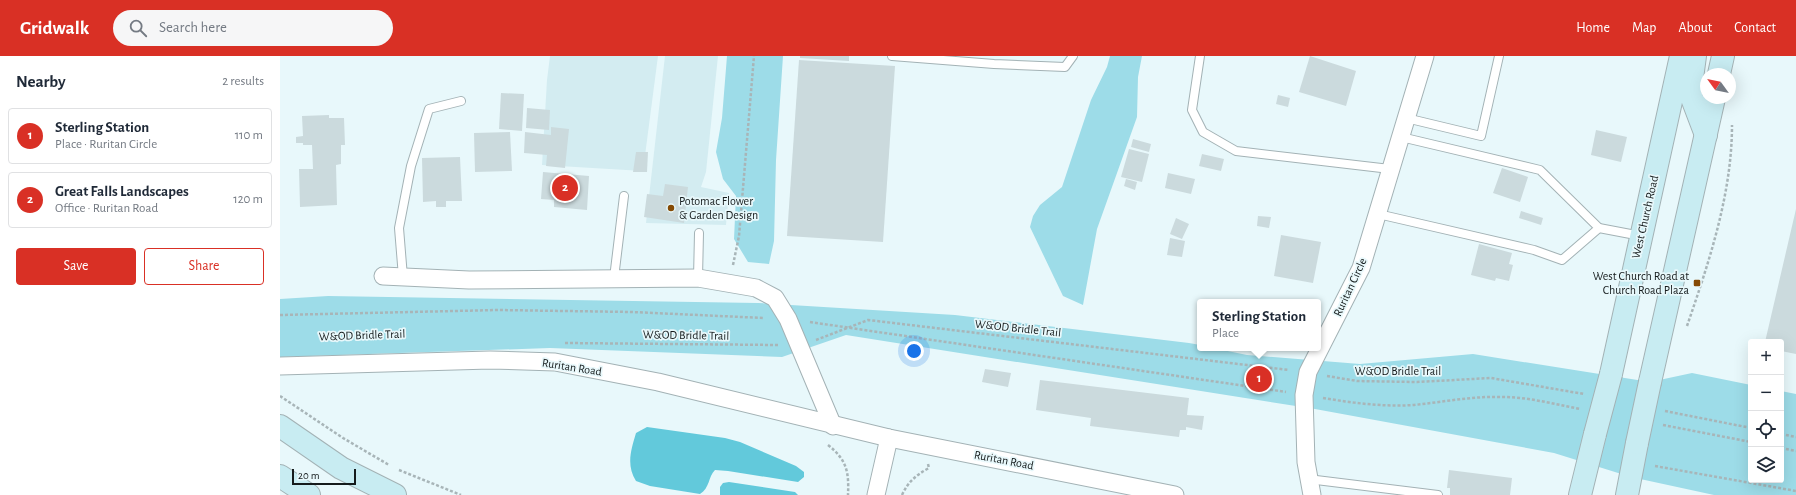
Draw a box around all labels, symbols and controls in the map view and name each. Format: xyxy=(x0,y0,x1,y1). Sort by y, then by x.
search box xyxy=(113,10,393,46)
icon: search xyxy=(127,17,149,39)
text: Gridwalk xyxy=(20,19,89,38)
text: Search here xyxy=(159,20,227,35)
text: Home xyxy=(1576,21,1610,35)
text: Map xyxy=(1632,21,1656,35)
text: About xyxy=(1678,21,1712,35)
text: Contact xyxy=(1734,21,1776,35)
north arrow xyxy=(1700,68,1736,104)
text: Nearby xyxy=(16,73,66,90)
text: 2 results xyxy=(222,75,264,88)
text: Sterling Station xyxy=(55,120,149,135)
text: 1 xyxy=(28,129,32,142)
text: 110 m xyxy=(235,129,263,142)
text: Place · Ruritan Circle xyxy=(55,138,157,151)
pin: 2 xyxy=(552,173,578,203)
street label: West Church Road xyxy=(1630,174,1660,260)
text: Great Falls Landscapes xyxy=(55,184,189,199)
text: 2 xyxy=(27,193,33,206)
text: 120 m xyxy=(233,193,263,206)
place label: Potomac Flower & Garden Design xyxy=(679,195,758,221)
text: Office · Ruritan Road xyxy=(55,202,158,215)
marker: Potomac Flower & Garden Design xyxy=(666,203,676,213)
button: Save xyxy=(16,248,136,285)
button: Share xyxy=(144,248,264,285)
street label: Ruritan Circle xyxy=(1331,256,1369,318)
place label: West Church Road at Church Road Plaza xyxy=(1593,270,1689,296)
marker: West Church Road at Church Road Plaza xyxy=(1692,278,1702,288)
popup xyxy=(1197,299,1321,351)
text: Sterling Station xyxy=(1212,309,1306,324)
street label: W&OD Bridle Trail xyxy=(974,318,1062,338)
street label: W&OD Bridle Trail xyxy=(319,327,405,343)
text: Place xyxy=(1212,327,1239,340)
street label: W&OD Bridle Trail xyxy=(643,328,729,342)
map controls xyxy=(1748,339,1784,483)
button: + xyxy=(1748,339,1784,375)
your location xyxy=(904,341,924,361)
street label: Ruritan Road xyxy=(541,356,603,378)
pin: 1 xyxy=(1246,364,1272,394)
street label: W&OD Bridle Trail xyxy=(1355,365,1441,377)
button: − xyxy=(1748,375,1784,411)
button: locate xyxy=(1748,411,1784,447)
button: layers xyxy=(1748,447,1784,483)
street label: Ruritan Road xyxy=(973,448,1035,472)
scale bar xyxy=(292,467,356,486)
text: 20 m xyxy=(298,470,319,481)

